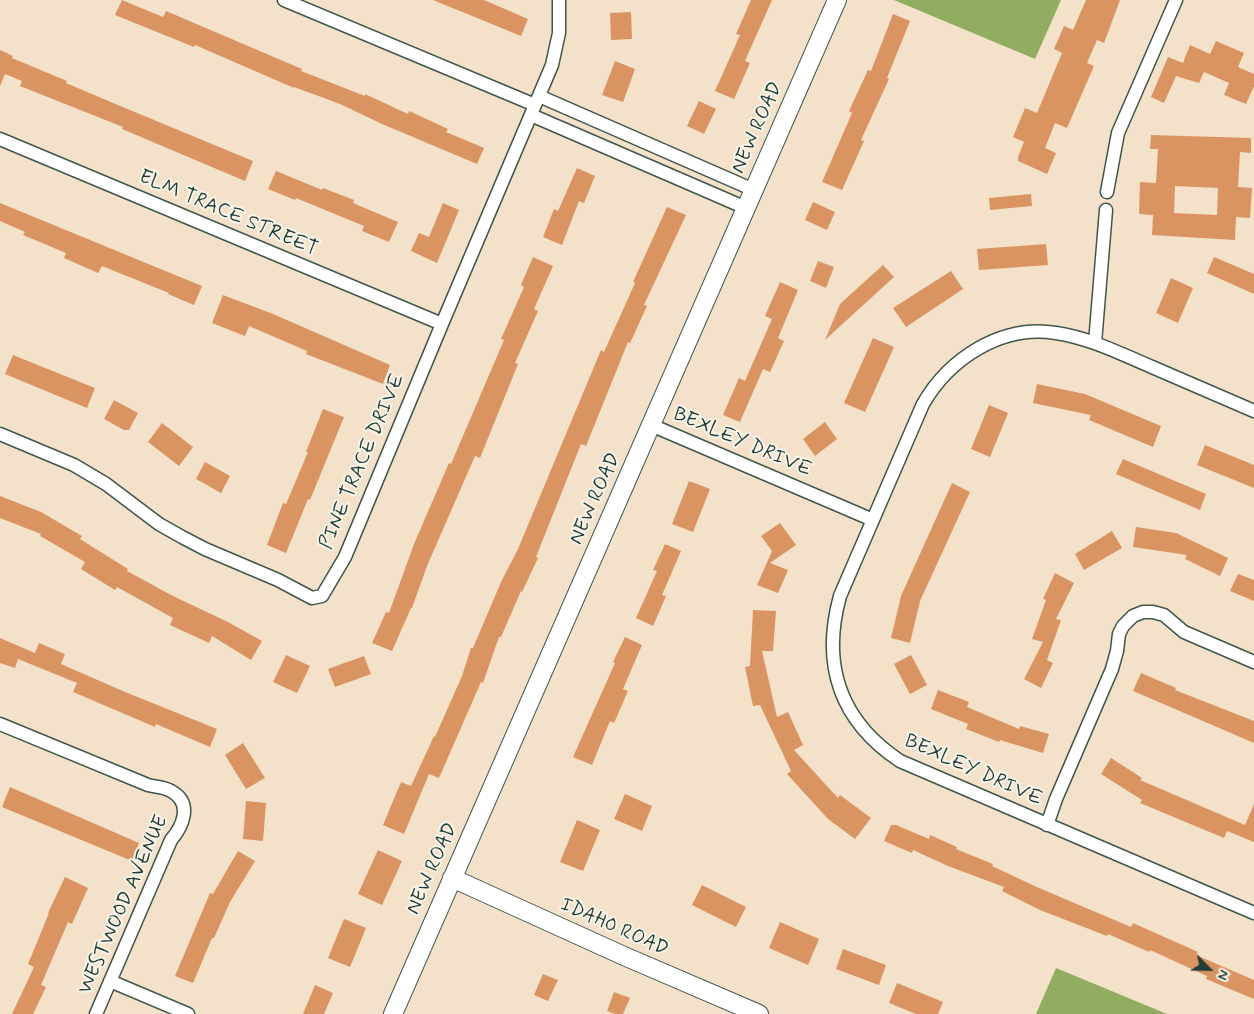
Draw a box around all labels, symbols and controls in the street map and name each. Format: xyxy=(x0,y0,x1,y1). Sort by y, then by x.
street label: NEW ROAD xyxy=(727,78,789,178)
street label: ELM TRACE STREET xyxy=(135,165,321,263)
street label: PINE TRACE DRIVE xyxy=(315,371,411,553)
street label: BEXLEY DRIVE xyxy=(669,403,815,483)
street label: NEW ROAD xyxy=(565,449,627,549)
street label: BEXLEY DRIVE xyxy=(900,730,1046,812)
street label: WESTWOOD AVENUE xyxy=(74,812,174,998)
street label: NEW ROAD xyxy=(402,819,464,919)
street label: IDAHO ROAD xyxy=(556,893,672,963)
north arrow xyxy=(1184,944,1234,994)
text: N xyxy=(1213,967,1233,983)

